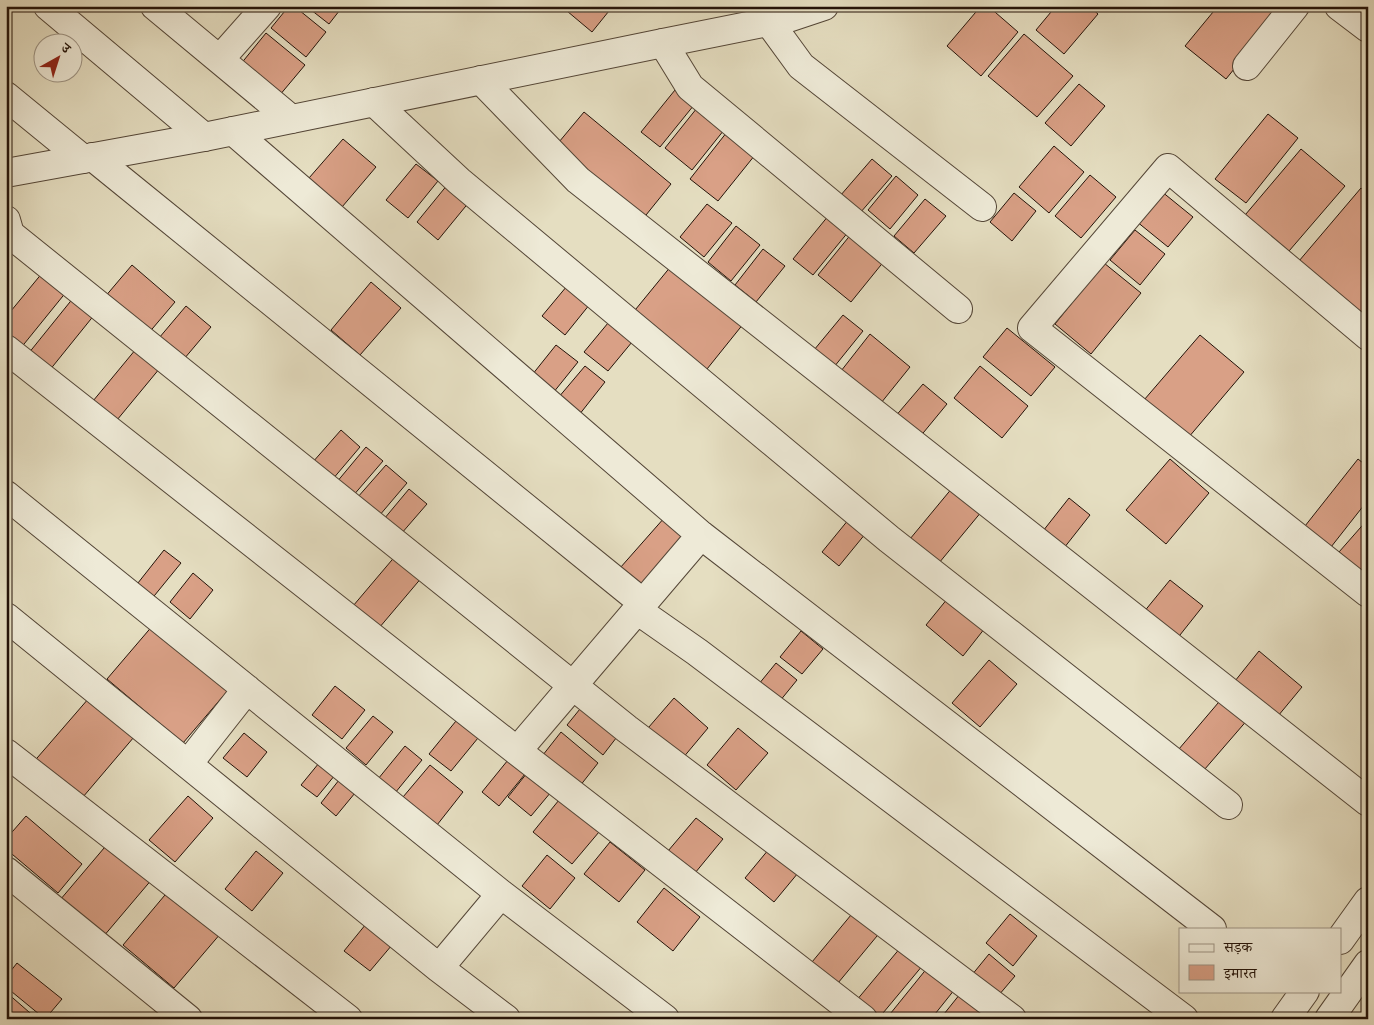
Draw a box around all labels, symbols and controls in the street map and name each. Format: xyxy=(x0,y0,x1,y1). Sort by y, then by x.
north arrow xyxy=(32,32,82,82)
text: उ xyxy=(56,39,75,58)
legend xyxy=(1179,928,1342,992)
text: सड़क xyxy=(1223,938,1253,957)
text: इमारत xyxy=(1223,964,1258,983)

